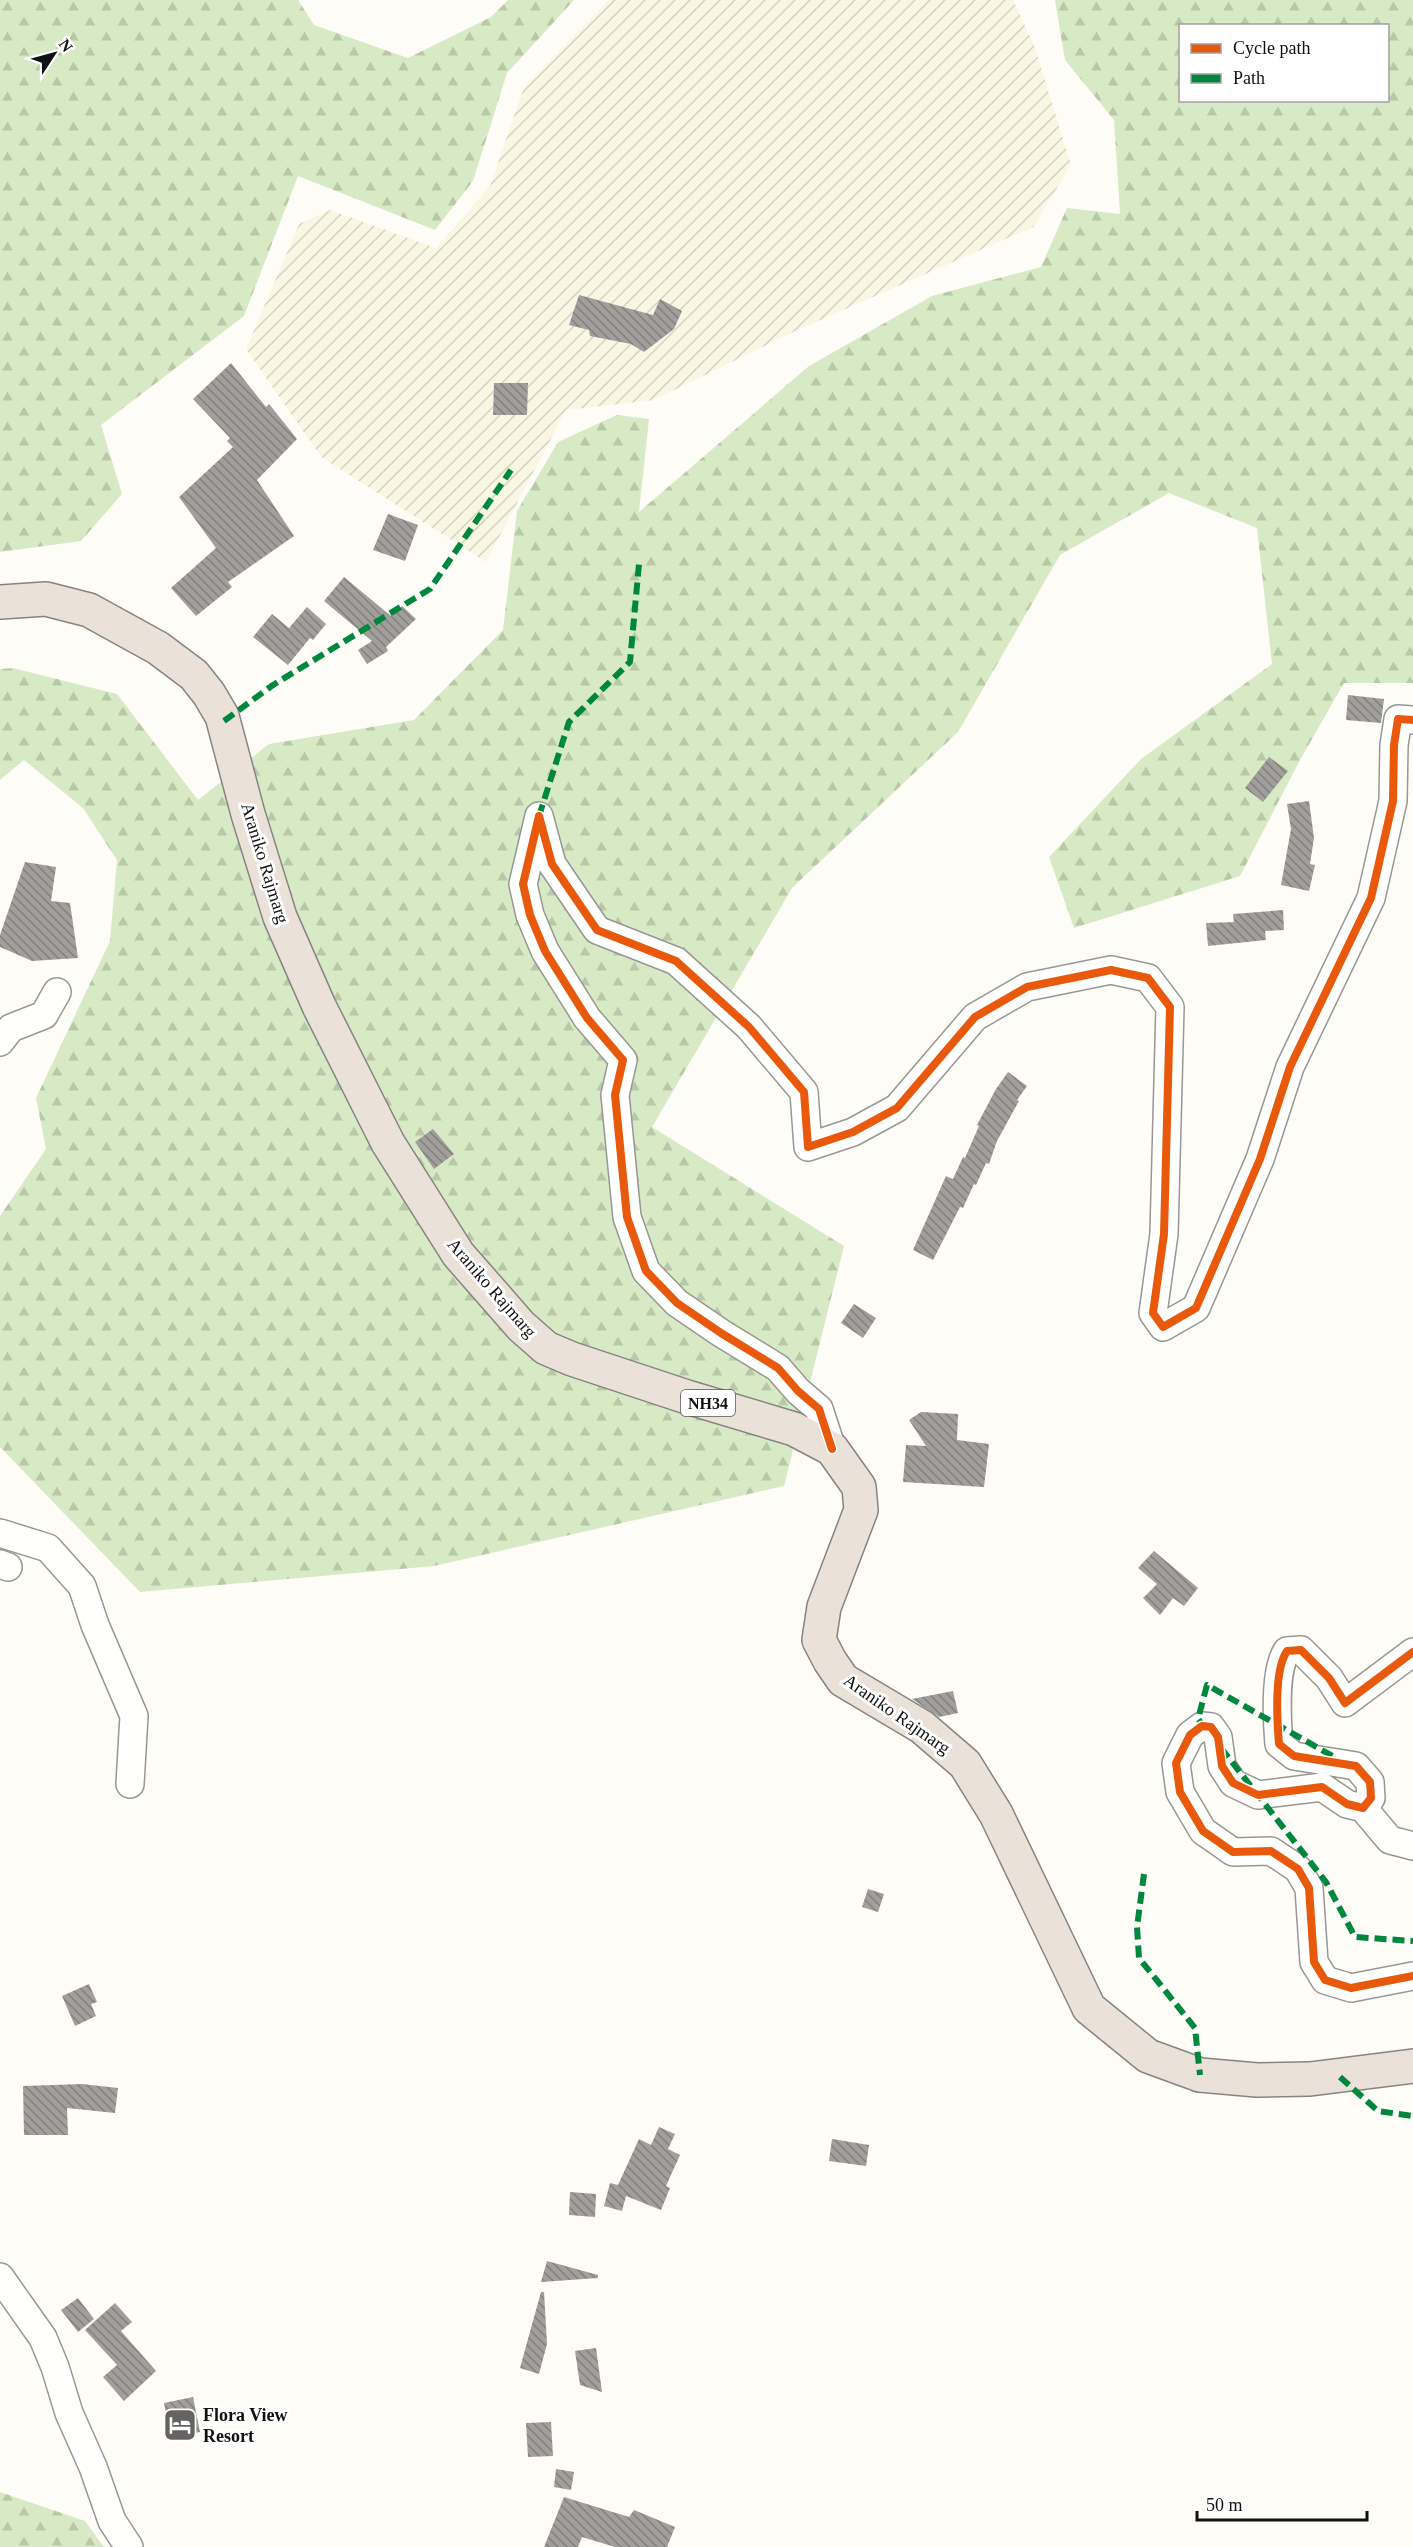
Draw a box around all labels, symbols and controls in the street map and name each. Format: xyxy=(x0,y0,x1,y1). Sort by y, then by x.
north arrow xyxy=(24,24,84,84)
legend xyxy=(1179,24,1389,102)
text: N xyxy=(55,36,76,56)
text: Cycle path xyxy=(1233,38,1310,58)
text: Path xyxy=(1233,68,1265,88)
street label: Araniko Rajmarg xyxy=(237,800,293,926)
street label: Araniko Rajmarg xyxy=(443,1234,541,1342)
road number: NH34 xyxy=(681,1390,735,1416)
street label: Araniko Rajmarg xyxy=(840,1670,954,1758)
place label: Flora View Resort xyxy=(203,2405,287,2446)
hotel icon: Flora View Resort xyxy=(162,2407,198,2443)
scale bar xyxy=(1197,2484,1366,2522)
text: 50 m xyxy=(1206,2495,1243,2515)

